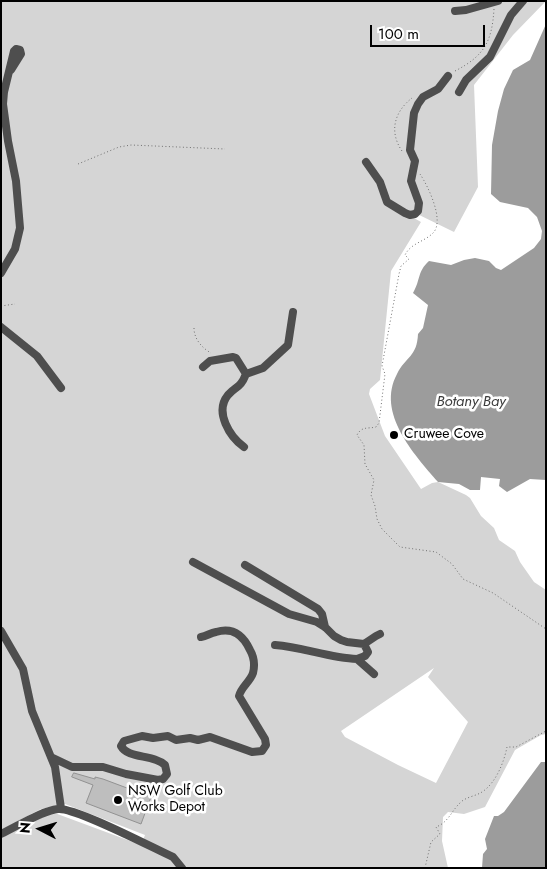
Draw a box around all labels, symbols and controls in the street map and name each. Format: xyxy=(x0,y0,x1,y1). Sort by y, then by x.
scale bar xyxy=(372,15,487,47)
text: 100 m xyxy=(378,23,419,45)
water label: Botany Bay xyxy=(436,393,506,411)
place label: Cruwee Cove xyxy=(404,427,484,443)
marker: Cruwee Cove xyxy=(388,429,400,441)
place label: NSW Golf Club Works Depot xyxy=(128,784,223,816)
marker: NSW Golf Club Works Depot xyxy=(112,794,124,806)
north arrow xyxy=(15,804,65,854)
text: N xyxy=(15,821,36,834)

